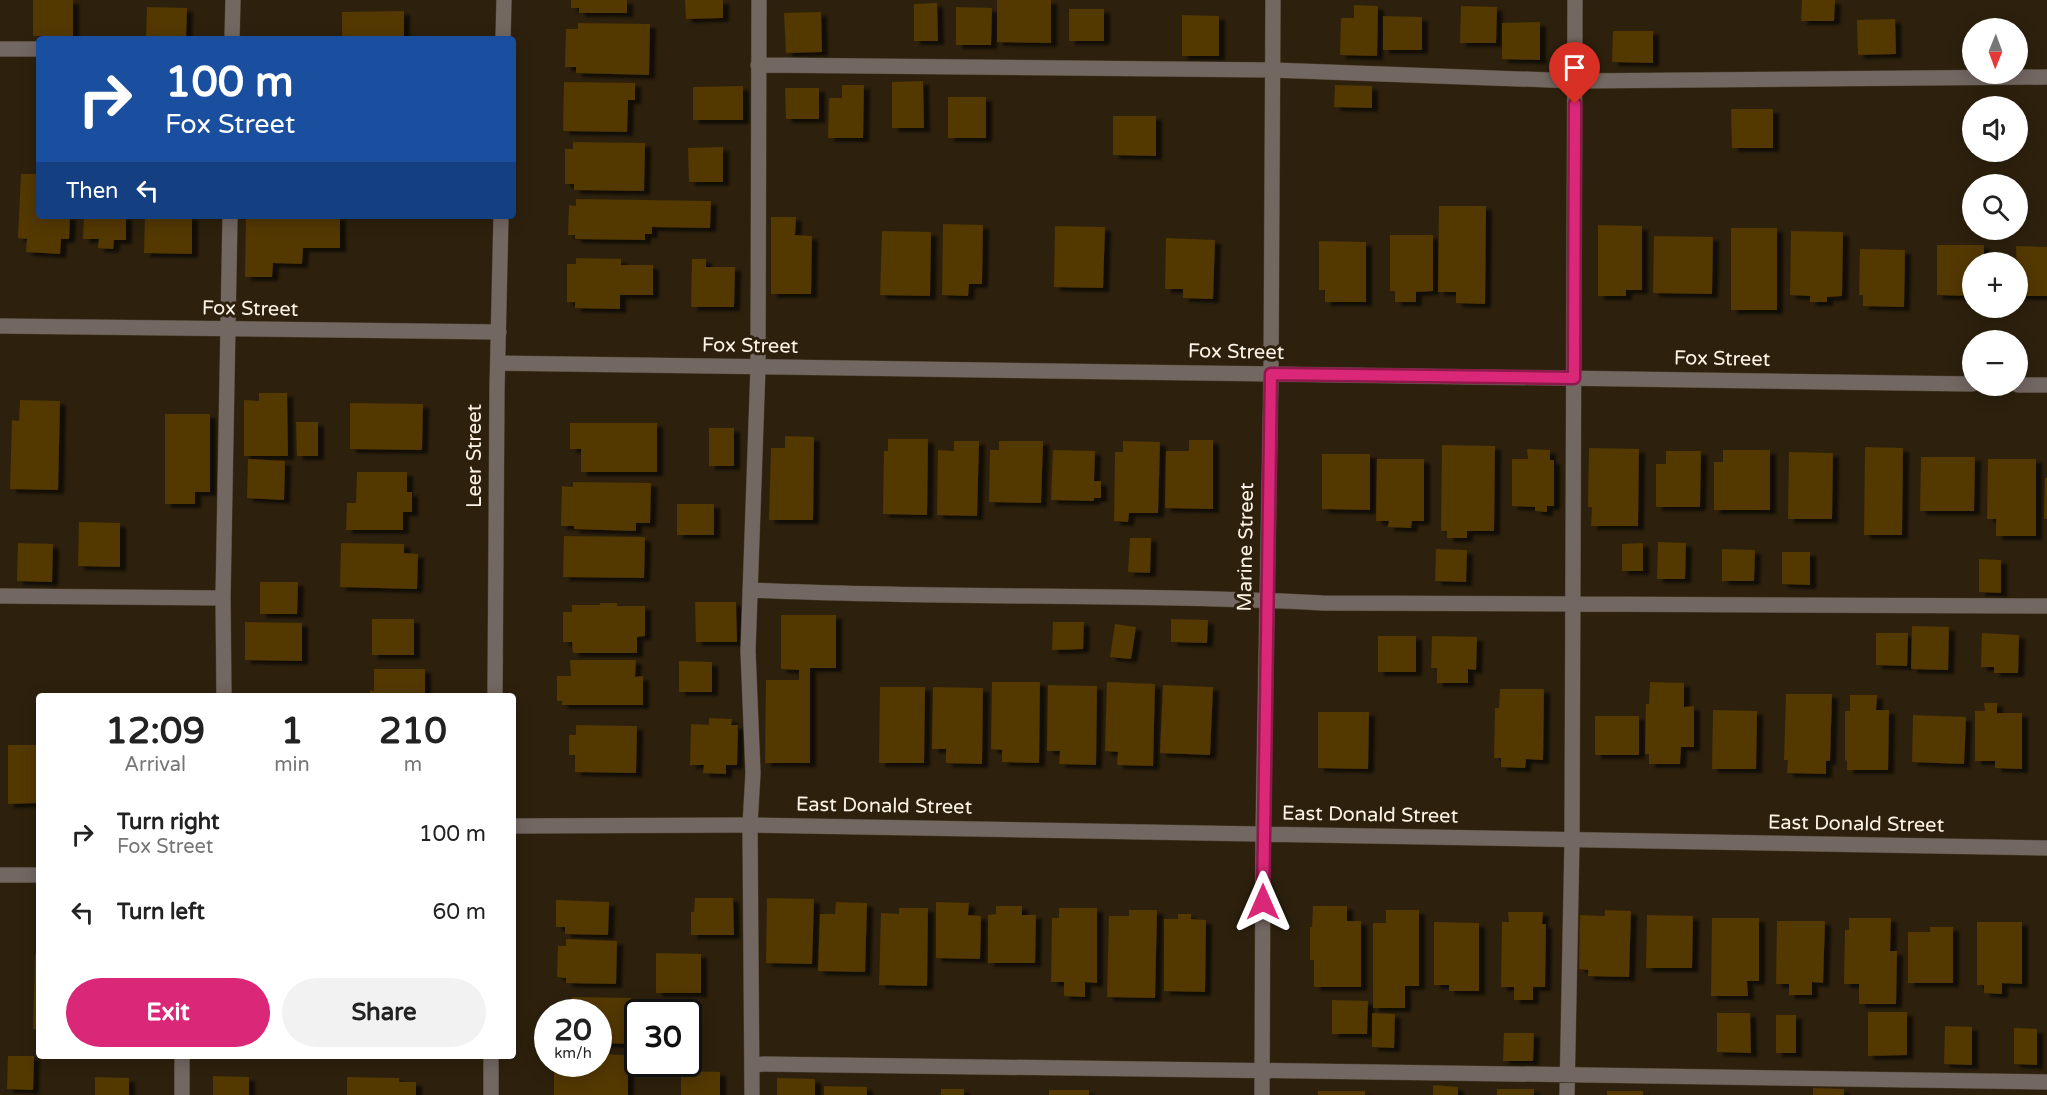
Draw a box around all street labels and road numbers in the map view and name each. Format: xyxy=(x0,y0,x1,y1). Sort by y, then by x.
street label: Fox Street xyxy=(202,296,299,322)
street label: Fox Street xyxy=(702,333,799,359)
street label: Fox Street xyxy=(1188,339,1285,365)
street label: Fox Street xyxy=(1674,346,1771,372)
street label: Leer Street xyxy=(463,404,487,508)
street label: Marine Street xyxy=(1233,482,1259,612)
street label: East Donald Street xyxy=(796,792,973,820)
street label: East Donald Street xyxy=(1282,801,1459,829)
street label: East Donald Street xyxy=(1768,810,1945,838)

